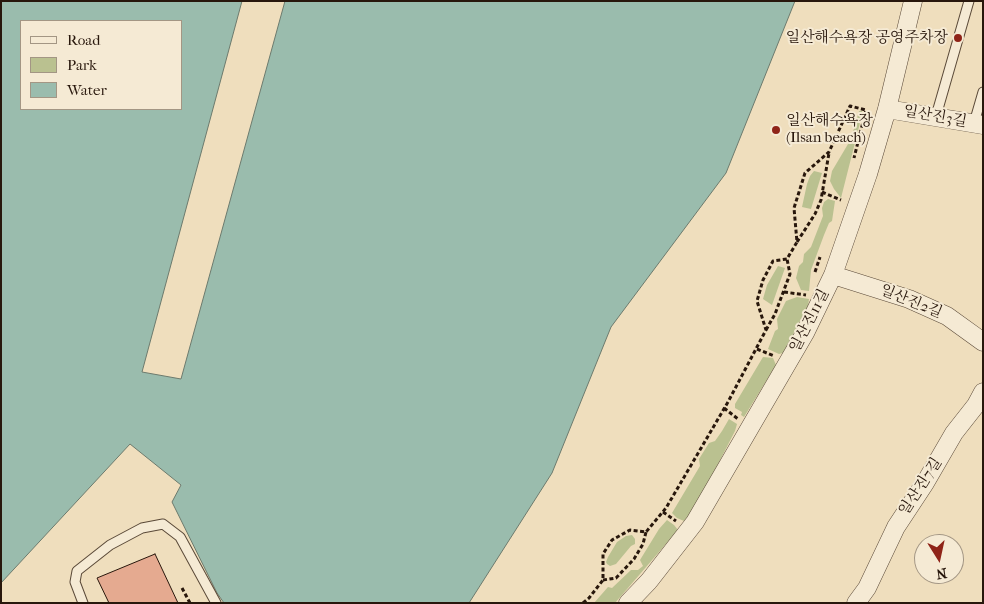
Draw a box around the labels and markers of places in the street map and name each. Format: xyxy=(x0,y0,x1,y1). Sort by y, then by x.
place label: 일산해수욕장 공영주차장 xyxy=(785,29,948,47)
marker: 일산해수욕장 공영주차장 xyxy=(952,32,964,44)
place label: 일산해수욕장 (Ilsan beach) xyxy=(786,112,873,147)
marker: 일산해수욕장 (Ilsan beach) xyxy=(770,124,782,136)

